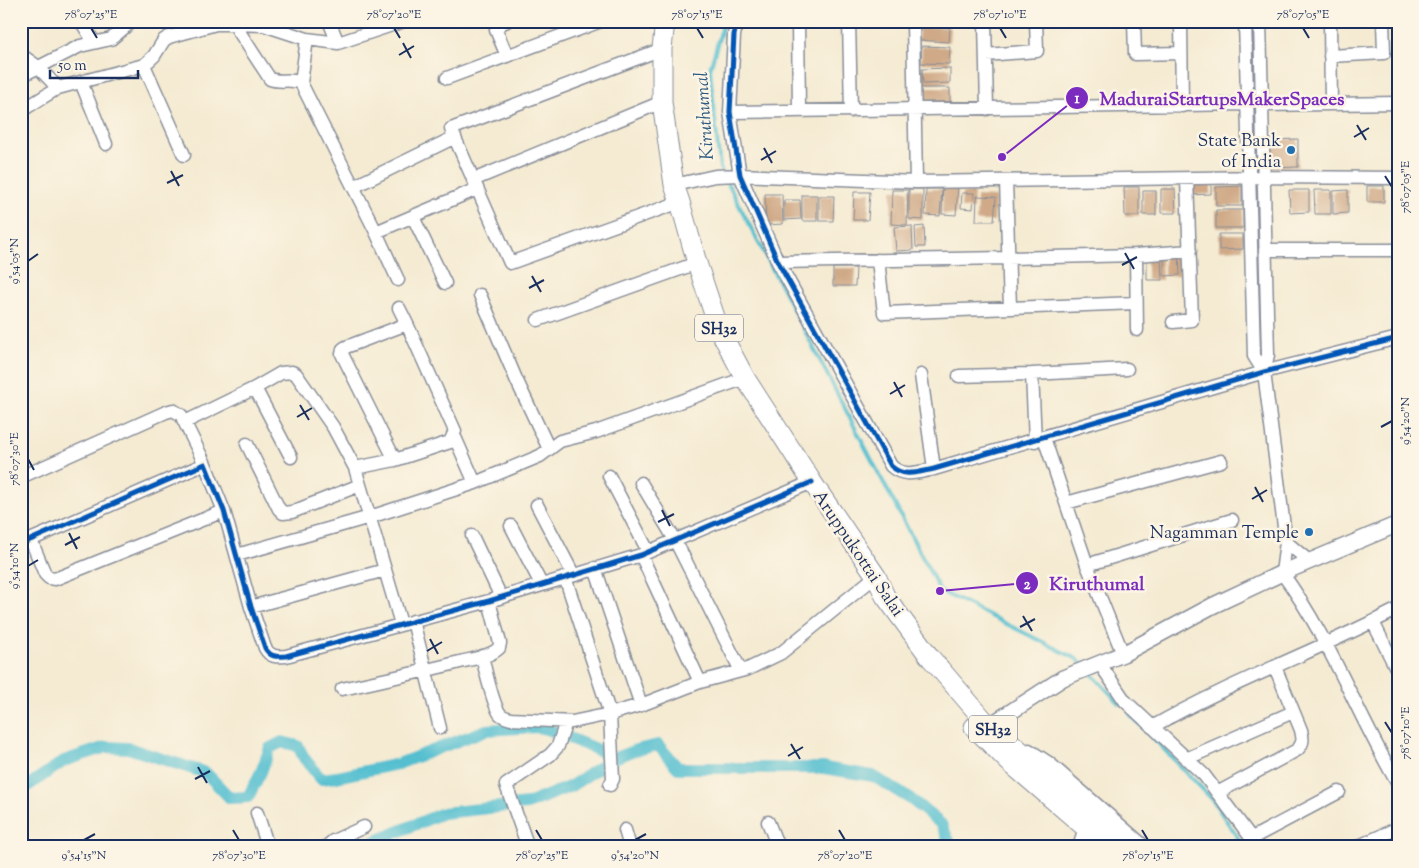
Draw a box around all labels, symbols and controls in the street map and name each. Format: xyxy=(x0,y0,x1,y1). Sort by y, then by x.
text: 78°07'25"E xyxy=(65,6,118,24)
text: 78°07'20"E xyxy=(367,6,422,24)
text: 78°07'15"E xyxy=(671,6,723,24)
text: 78°07'10"E xyxy=(974,6,1027,24)
text: 78°07'05"E xyxy=(1277,6,1330,24)
scale bar xyxy=(50,48,138,80)
text: 50 m xyxy=(57,56,87,77)
water label: Kiruthumal xyxy=(689,71,722,161)
callout: MaduraiStartupsMakerSpaces xyxy=(1064,81,1354,115)
text: MaduraiStartupsMakerSpaces xyxy=(1100,87,1345,114)
text: 1 xyxy=(1074,89,1080,110)
place label: State Bank of India xyxy=(1198,129,1281,176)
marker: State Bank of India xyxy=(1285,144,1297,156)
text: 78°07'05"E xyxy=(1397,160,1415,213)
text: 9°54'05"N xyxy=(6,237,24,284)
road number: SH32 xyxy=(695,314,743,342)
text: 9°54'20"N xyxy=(1397,397,1415,445)
text: 78°07'30"E xyxy=(6,431,24,486)
street label: Aruppukottai Salai xyxy=(805,486,909,623)
place label: Nagamman Temple xyxy=(1150,521,1299,547)
marker: Nagamman Temple xyxy=(1303,526,1315,538)
text: 9°54'10"N xyxy=(6,542,24,589)
callout: Kiruthumal xyxy=(1015,566,1155,600)
text: Kiruthumal xyxy=(1049,572,1145,599)
text: 2 xyxy=(1023,575,1031,596)
text: 78°07'10"E xyxy=(1397,706,1415,759)
road number: SH32 xyxy=(969,716,1017,742)
text: 9°54'15"N xyxy=(62,847,107,865)
text: 78°07'30"E xyxy=(212,847,267,865)
text: 78°07'25"E xyxy=(516,847,569,865)
text: 9°54'20"N xyxy=(611,847,659,865)
text: 78°07'20"E xyxy=(818,847,873,865)
text: 78°07'15"E xyxy=(1122,847,1174,865)

